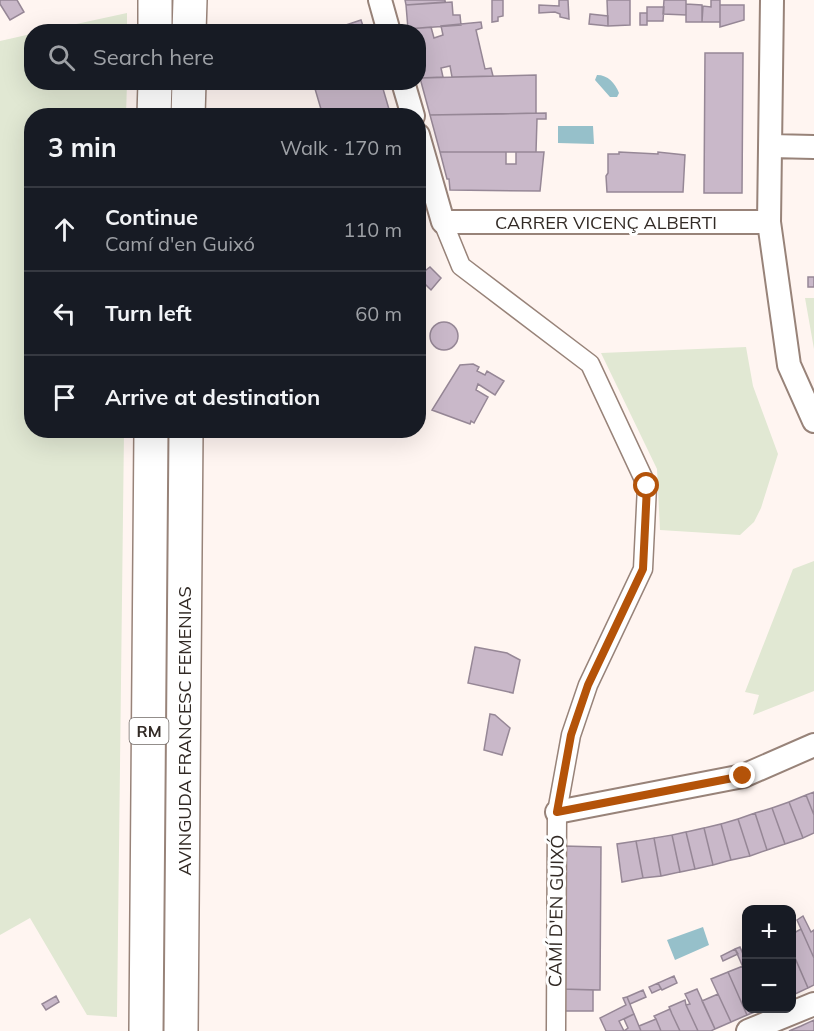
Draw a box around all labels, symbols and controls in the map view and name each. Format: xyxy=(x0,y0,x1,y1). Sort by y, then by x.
search box xyxy=(24,24,426,90)
icon: search xyxy=(45,41,78,74)
text: Search here xyxy=(93,43,214,71)
text: 3 min xyxy=(48,131,117,164)
text: Walk · 170 m xyxy=(280,135,402,160)
text: Continue xyxy=(105,203,198,231)
street label: CARRER VICENÇ ALBERTI xyxy=(495,211,717,234)
icon: ahead xyxy=(48,213,81,246)
text: 110 m xyxy=(343,217,402,242)
text: Camí d'en Guixó xyxy=(105,231,255,256)
icon: left xyxy=(48,297,81,330)
text: Turn left xyxy=(105,299,192,327)
text: 60 m xyxy=(355,301,402,326)
icon: arrive xyxy=(48,381,81,414)
text: Arrive at destination xyxy=(105,383,320,411)
route start xyxy=(633,472,659,498)
street label: AVINGUDA FRANCESC FEMENIAS xyxy=(173,586,196,876)
road number: RM xyxy=(130,718,168,744)
route end xyxy=(729,762,755,788)
street label: CAMÍ D'EN GUIXÓ xyxy=(543,835,569,987)
map controls xyxy=(742,905,796,1013)
button: + xyxy=(742,905,796,959)
button: − xyxy=(742,959,796,1013)

